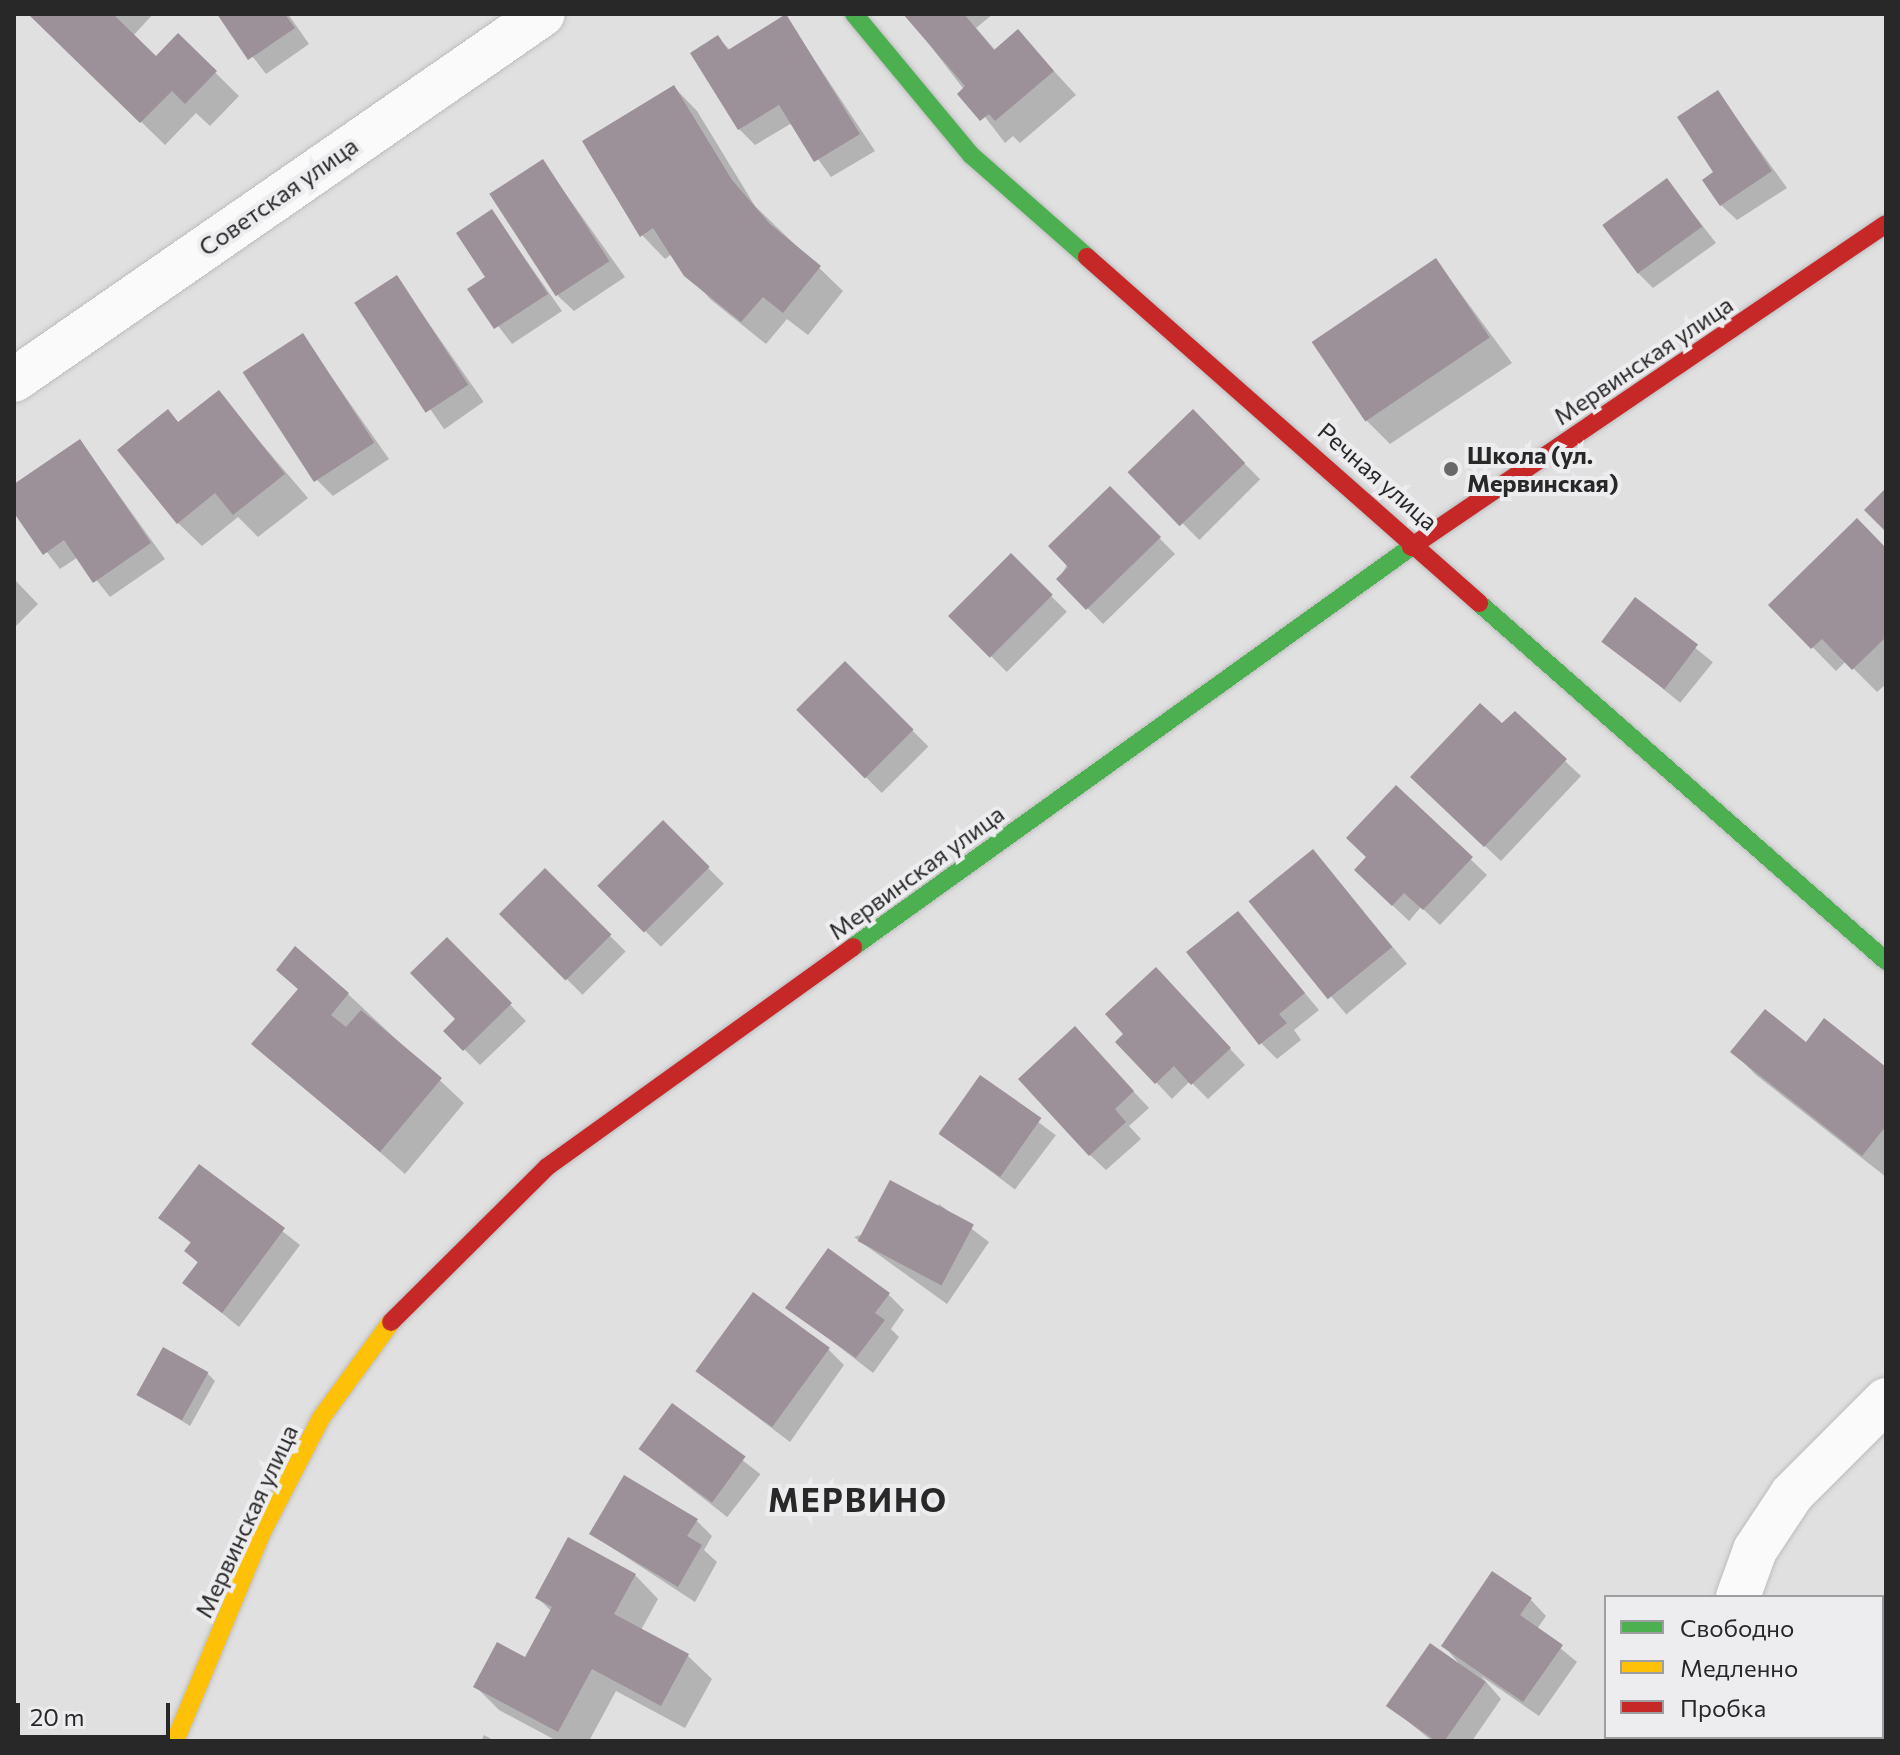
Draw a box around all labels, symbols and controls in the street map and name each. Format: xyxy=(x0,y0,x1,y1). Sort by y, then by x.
street label: Советская улица xyxy=(193,130,363,262)
street label: Мервинская улица xyxy=(1548,289,1738,431)
street label: Речная улица xyxy=(1312,416,1444,536)
place label: Школа (ул. Мервинская) xyxy=(1467,441,1619,497)
marker: Школа (ул. Мервинская) xyxy=(1442,460,1460,478)
street label: Мервинская улица xyxy=(823,799,1009,945)
street label: Мервинская улица xyxy=(189,1420,303,1622)
district label: МЕРВИНО xyxy=(768,1480,948,1518)
legend xyxy=(1604,1595,1884,1739)
text: Свободно xyxy=(1680,1613,1794,1642)
text: Медленно xyxy=(1680,1653,1798,1682)
scale bar xyxy=(20,1687,174,1737)
text: Пробка xyxy=(1680,1693,1766,1722)
text: 20 m xyxy=(30,1702,84,1731)

